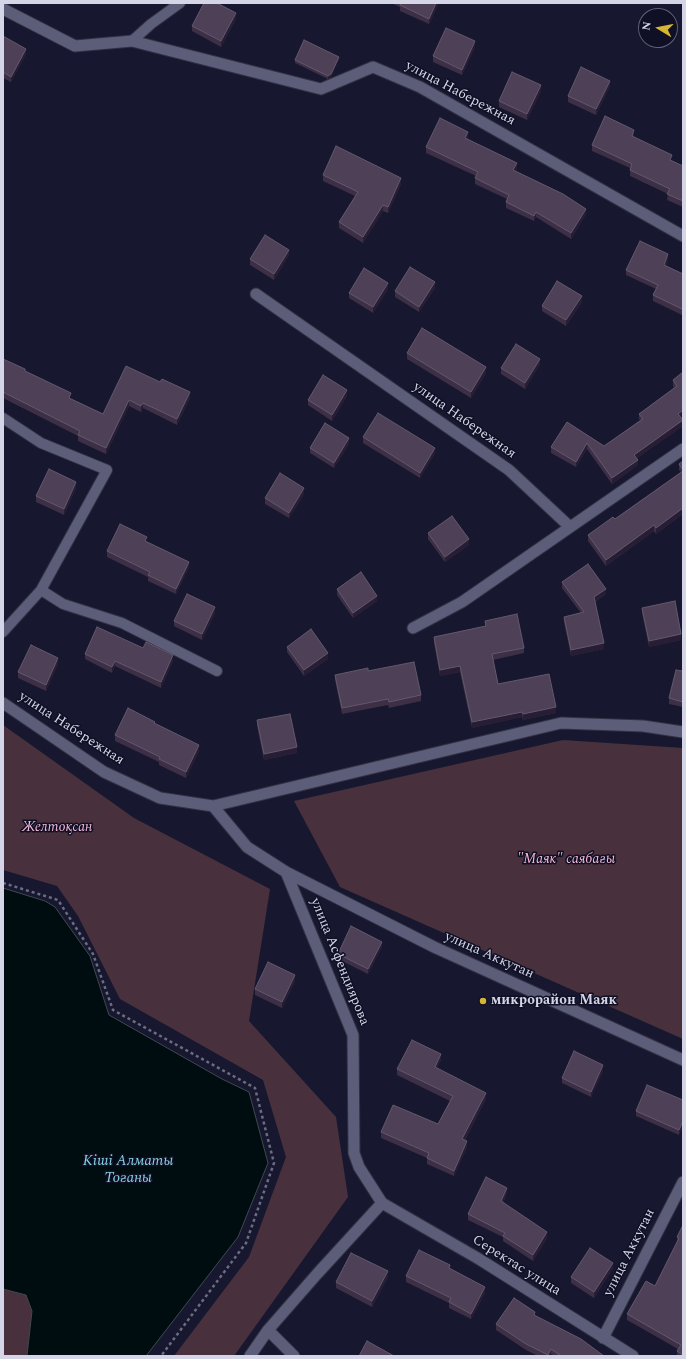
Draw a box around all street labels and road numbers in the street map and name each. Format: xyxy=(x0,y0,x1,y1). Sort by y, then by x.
street label: улица Набережная xyxy=(402,58,518,130)
street label: улица Набережная xyxy=(409,379,519,463)
street label: улица Набережная xyxy=(15,689,127,769)
street label: улица Асфендиярова xyxy=(306,896,372,1028)
street label: улица Аккутан xyxy=(442,929,536,983)
street label: улица Аккутан xyxy=(601,1206,659,1300)
street label: Серектас улица xyxy=(469,1232,563,1300)

